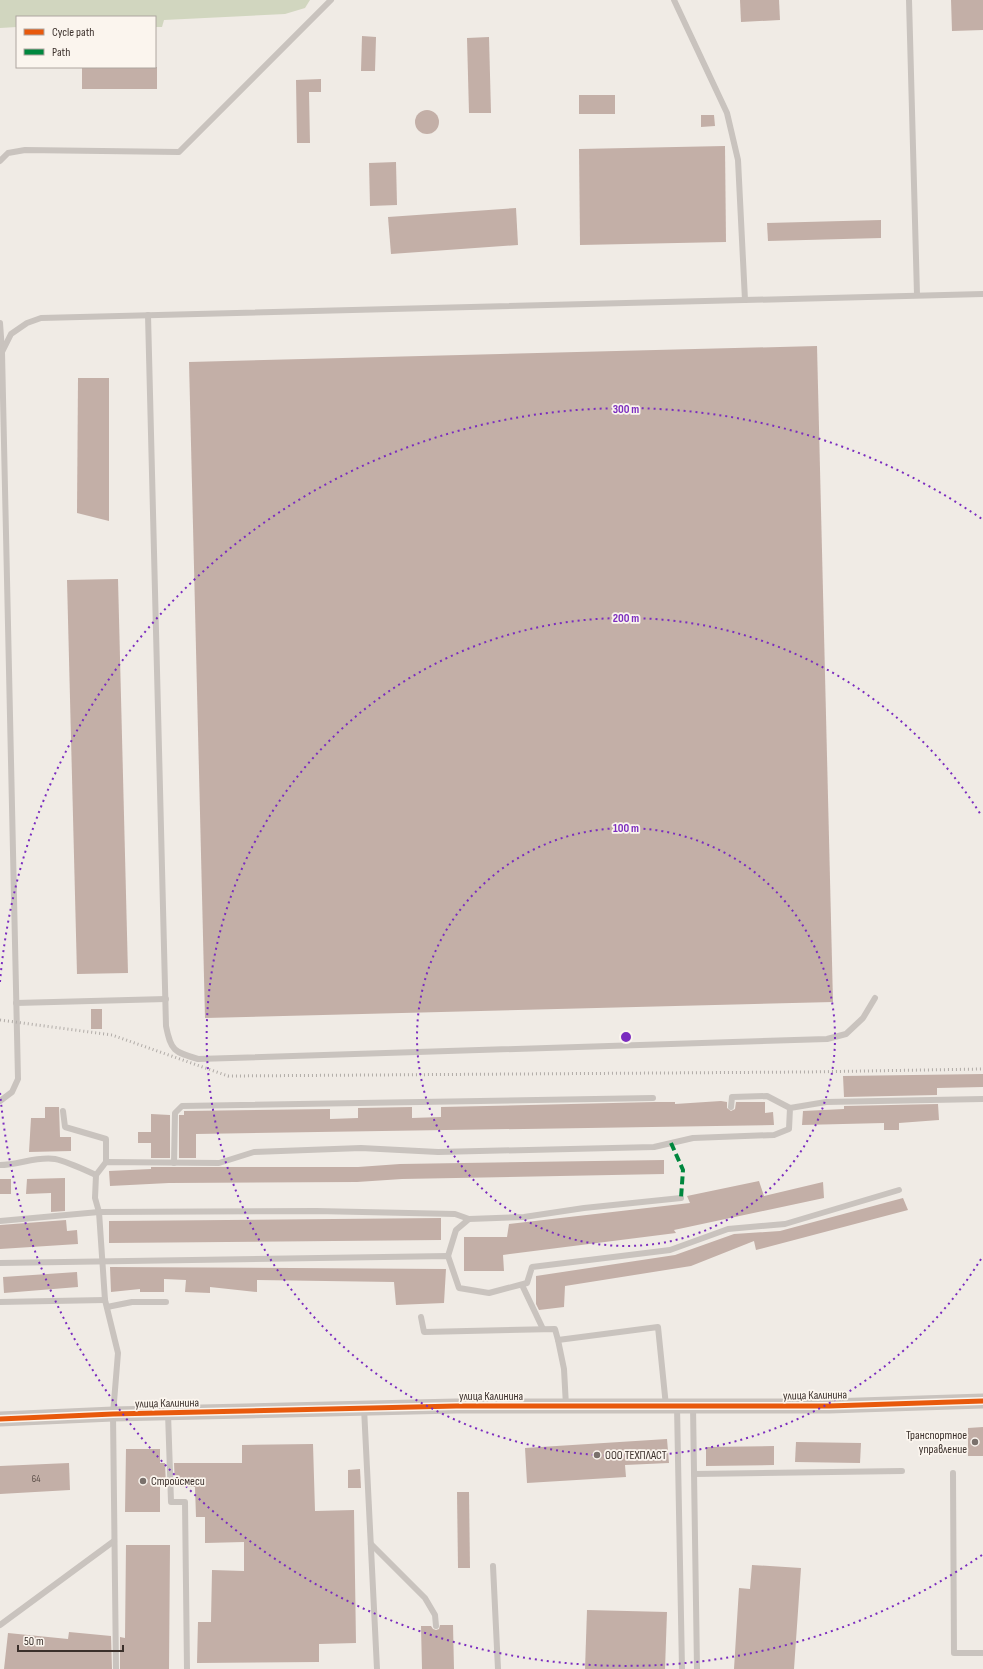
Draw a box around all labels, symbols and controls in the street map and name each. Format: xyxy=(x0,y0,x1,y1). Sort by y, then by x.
legend xyxy=(16,16,156,68)
text: Cycle path xyxy=(52,25,94,40)
text: Path xyxy=(52,45,70,60)
text: 300 m xyxy=(613,402,639,417)
text: 200 m xyxy=(613,611,639,626)
text: 100 m xyxy=(613,821,639,836)
centre of rings xyxy=(619,1030,633,1044)
street label: улица Калинина xyxy=(783,1387,848,1404)
street label: улица Калинина xyxy=(459,1389,523,1404)
street label: улица Калинина xyxy=(135,1395,200,1412)
place label: Транспортное управление xyxy=(906,1428,967,1457)
marker: Транспортное управление xyxy=(970,1437,980,1447)
place label: ООО ТЕХПЛАСТ xyxy=(605,1448,667,1463)
marker: ООО ТЕХПЛАСТ xyxy=(592,1450,602,1460)
house number: 64 xyxy=(32,1473,40,1485)
place label: Стройсмеси xyxy=(151,1474,205,1489)
marker: Стройсмеси xyxy=(138,1476,148,1486)
scale bar xyxy=(18,1627,123,1653)
text: 50 m xyxy=(24,1634,44,1649)

